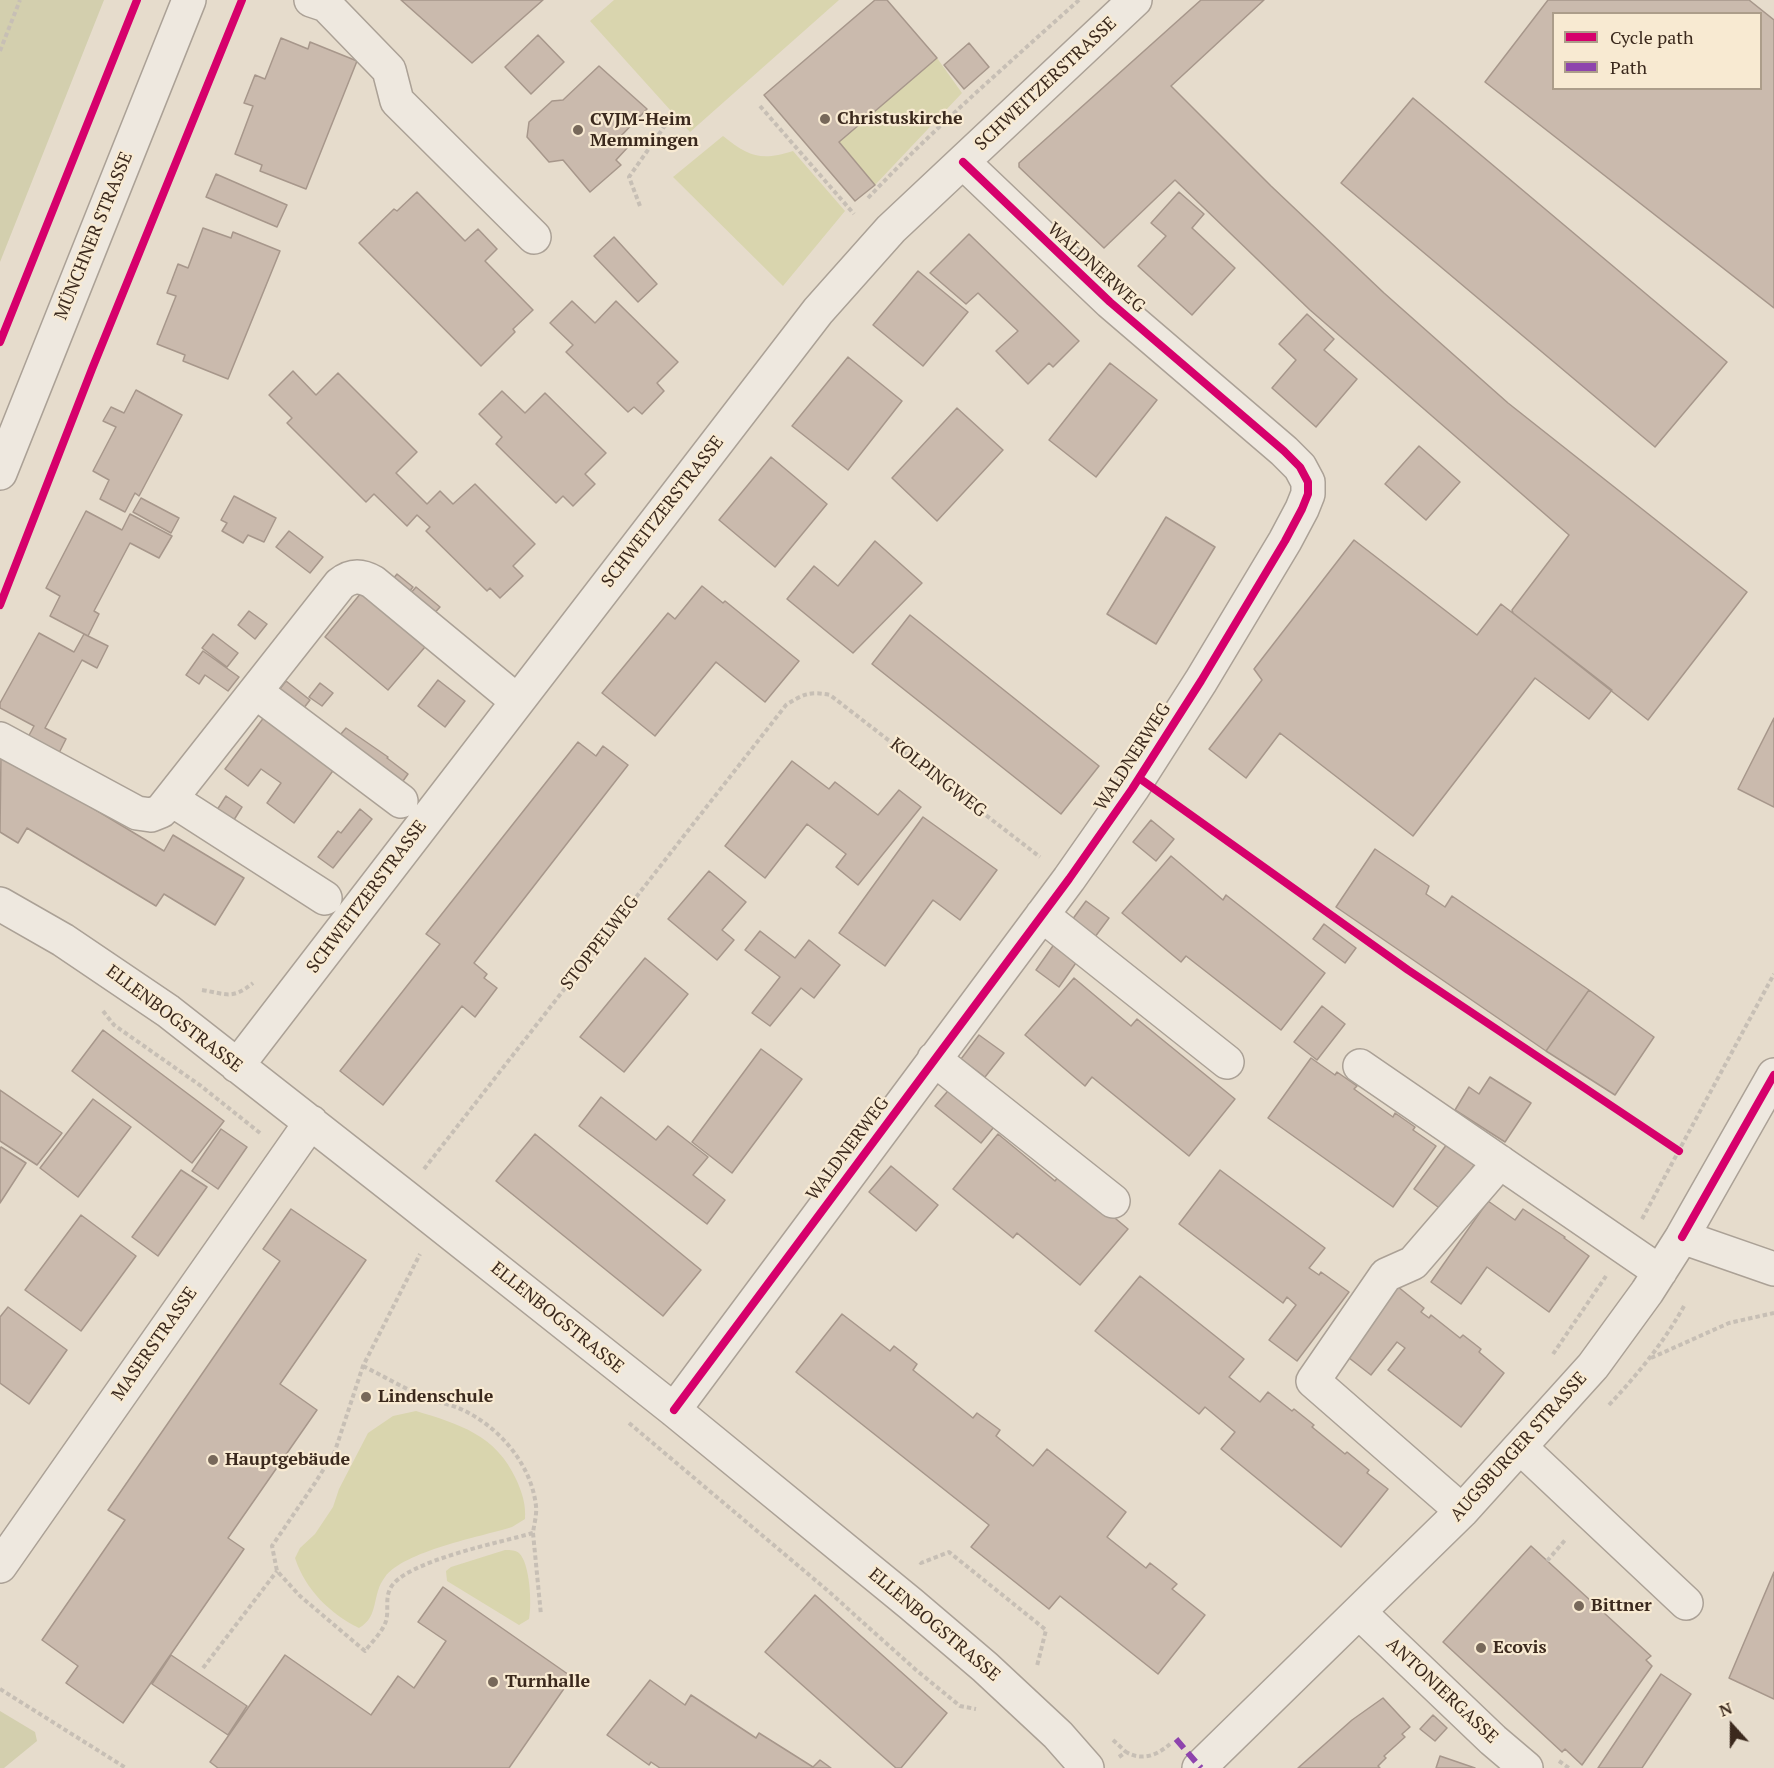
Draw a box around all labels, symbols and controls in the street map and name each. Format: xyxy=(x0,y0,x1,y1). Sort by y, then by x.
legend xyxy=(1552,12,1762,90)
street label: SCHWEITZERSTRASSE xyxy=(971,13,1121,155)
text: Cycle path xyxy=(1610,25,1694,49)
text: Path xyxy=(1610,55,1647,79)
place label: Christuskirche xyxy=(837,108,963,130)
place label: CVJM-Heim Memmingen xyxy=(590,109,699,152)
marker: Christuskirche xyxy=(818,112,832,126)
marker: CVJM-Heim Memmingen xyxy=(571,123,585,137)
street label: MÜNCHNER STRASSE xyxy=(50,149,138,323)
street label: WALDNERWEG xyxy=(1043,219,1149,317)
street label: SCHWEITZERSTRASSE xyxy=(597,432,729,592)
street label: WALDNERWEG xyxy=(1090,699,1176,815)
street label: KOLPINGWEG xyxy=(885,734,991,822)
street label: SCHWEITZERSTRASSE xyxy=(302,816,432,978)
street label: STOPPELWEG xyxy=(556,891,644,995)
street label: ELLENBOGSTRASSE xyxy=(102,961,246,1077)
street label: WALDNERWEG xyxy=(802,1093,894,1205)
street label: ELLENBOGSTRASSE xyxy=(486,1258,628,1378)
street label: MASERSTRASSE xyxy=(108,1283,202,1405)
street label: AUGSBURGER STRASSE xyxy=(1446,1368,1592,1526)
place label: Lindenschule xyxy=(378,1386,493,1408)
marker: Lindenschule xyxy=(359,1390,373,1404)
place label: Hauptgebäude xyxy=(225,1449,350,1471)
marker: Hauptgebäude xyxy=(206,1453,220,1467)
street label: ELLENBOGSTRASSE xyxy=(864,1564,1004,1686)
place label: Bittner xyxy=(1591,1595,1652,1617)
marker: Bittner xyxy=(1572,1599,1586,1613)
street label: ANTONIERGASSE xyxy=(1382,1634,1502,1748)
place label: Ecovis xyxy=(1493,1637,1547,1659)
marker: Ecovis xyxy=(1474,1641,1488,1655)
place label: Turnhalle xyxy=(505,1671,590,1693)
marker: Turnhalle xyxy=(486,1675,500,1689)
north arrow xyxy=(1702,1696,1762,1756)
text: N xyxy=(1716,1697,1735,1722)

